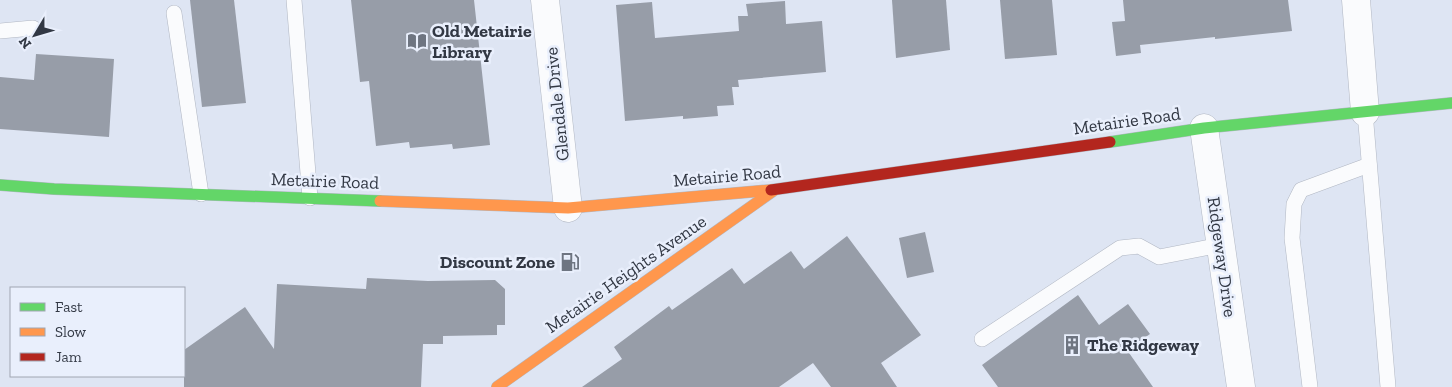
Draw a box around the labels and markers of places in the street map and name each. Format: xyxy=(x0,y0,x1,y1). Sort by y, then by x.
place label: Old Metairie Library xyxy=(432,20,532,63)
library icon: Old Metairie Library xyxy=(406,30,428,52)
place label: Discount Zone xyxy=(440,251,555,273)
fuel station icon: Discount Zone xyxy=(559,251,581,273)
building icon: The Ridgeway xyxy=(1061,334,1083,356)
place label: The Ridgeway xyxy=(1087,334,1200,356)

